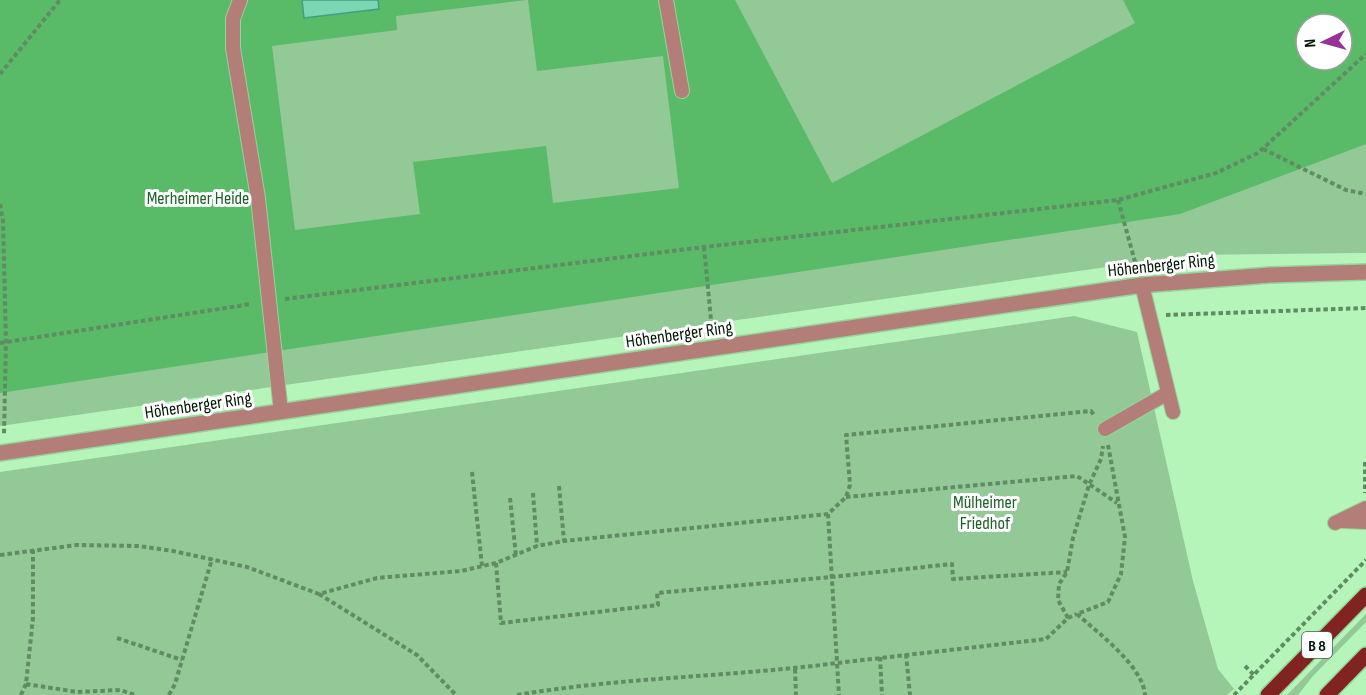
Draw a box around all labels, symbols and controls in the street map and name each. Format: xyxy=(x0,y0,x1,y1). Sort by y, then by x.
north arrow xyxy=(1294,12,1354,72)
text: N xyxy=(1301,38,1320,48)
park label: Merheimer Heide xyxy=(147,188,249,209)
street label: Höhenberger Ring xyxy=(1106,249,1216,282)
street label: Höhenberger Ring xyxy=(624,317,734,352)
street label: Höhenberger Ring xyxy=(143,388,253,423)
park label: Mülheimer Friedhof xyxy=(953,492,1017,534)
road number: B 8 xyxy=(1302,632,1332,658)

